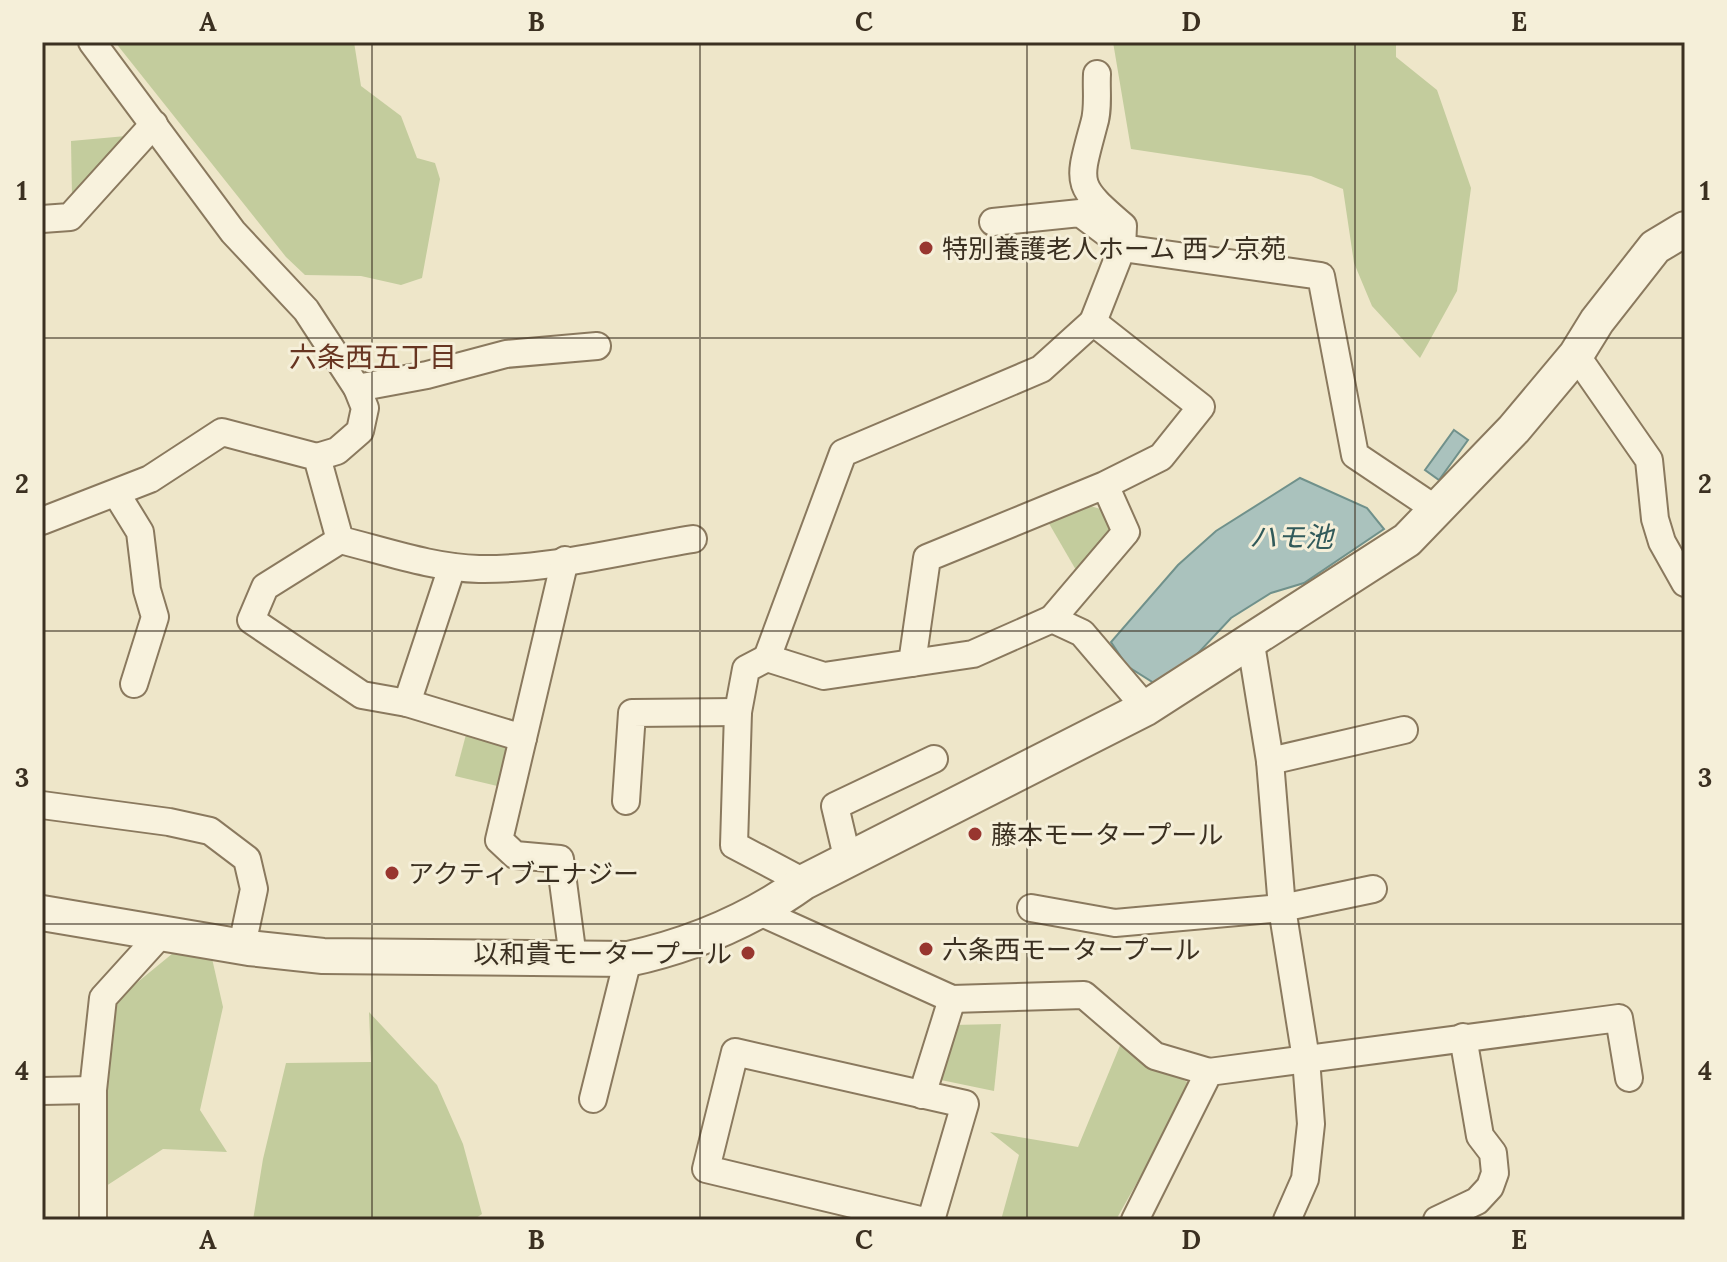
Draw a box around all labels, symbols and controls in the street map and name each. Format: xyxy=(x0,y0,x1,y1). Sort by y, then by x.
text: A xyxy=(199,5,217,38)
text: B xyxy=(527,5,545,38)
text: C xyxy=(855,5,873,38)
text: D xyxy=(1181,5,1201,38)
text: E xyxy=(1511,5,1527,38)
text: 1 xyxy=(17,174,27,207)
text: 1 xyxy=(1700,174,1710,207)
place label: 特別養護老人ホーム 西ノ京苑 xyxy=(942,232,1286,265)
marker: 特別養護老人ホーム 西ノ京苑 xyxy=(917,239,935,257)
district label: 六条西五丁目 xyxy=(289,339,457,375)
text: 2 xyxy=(15,467,29,500)
text: 2 xyxy=(1698,467,1712,500)
water label: ハモ池 xyxy=(1249,519,1336,555)
text: 3 xyxy=(15,761,29,794)
text: 3 xyxy=(1698,761,1712,794)
place label: 藤本モータープール xyxy=(991,818,1223,851)
marker: 藤本モータープール xyxy=(966,825,984,843)
place label: アクティブエナジー xyxy=(408,857,639,890)
marker: アクティブエナジー xyxy=(383,864,401,882)
place label: 六条西モータープール xyxy=(942,933,1200,966)
place label: 以和貴モータープール xyxy=(474,937,732,970)
marker: 六条西モータープール xyxy=(917,940,935,958)
marker: 以和貴モータープール xyxy=(739,944,757,962)
text: 4 xyxy=(15,1054,29,1087)
text: 4 xyxy=(1698,1054,1712,1087)
text: A xyxy=(199,1223,217,1256)
text: B xyxy=(527,1223,545,1256)
text: C xyxy=(855,1223,873,1256)
text: D xyxy=(1181,1223,1201,1256)
text: E xyxy=(1511,1223,1527,1256)

